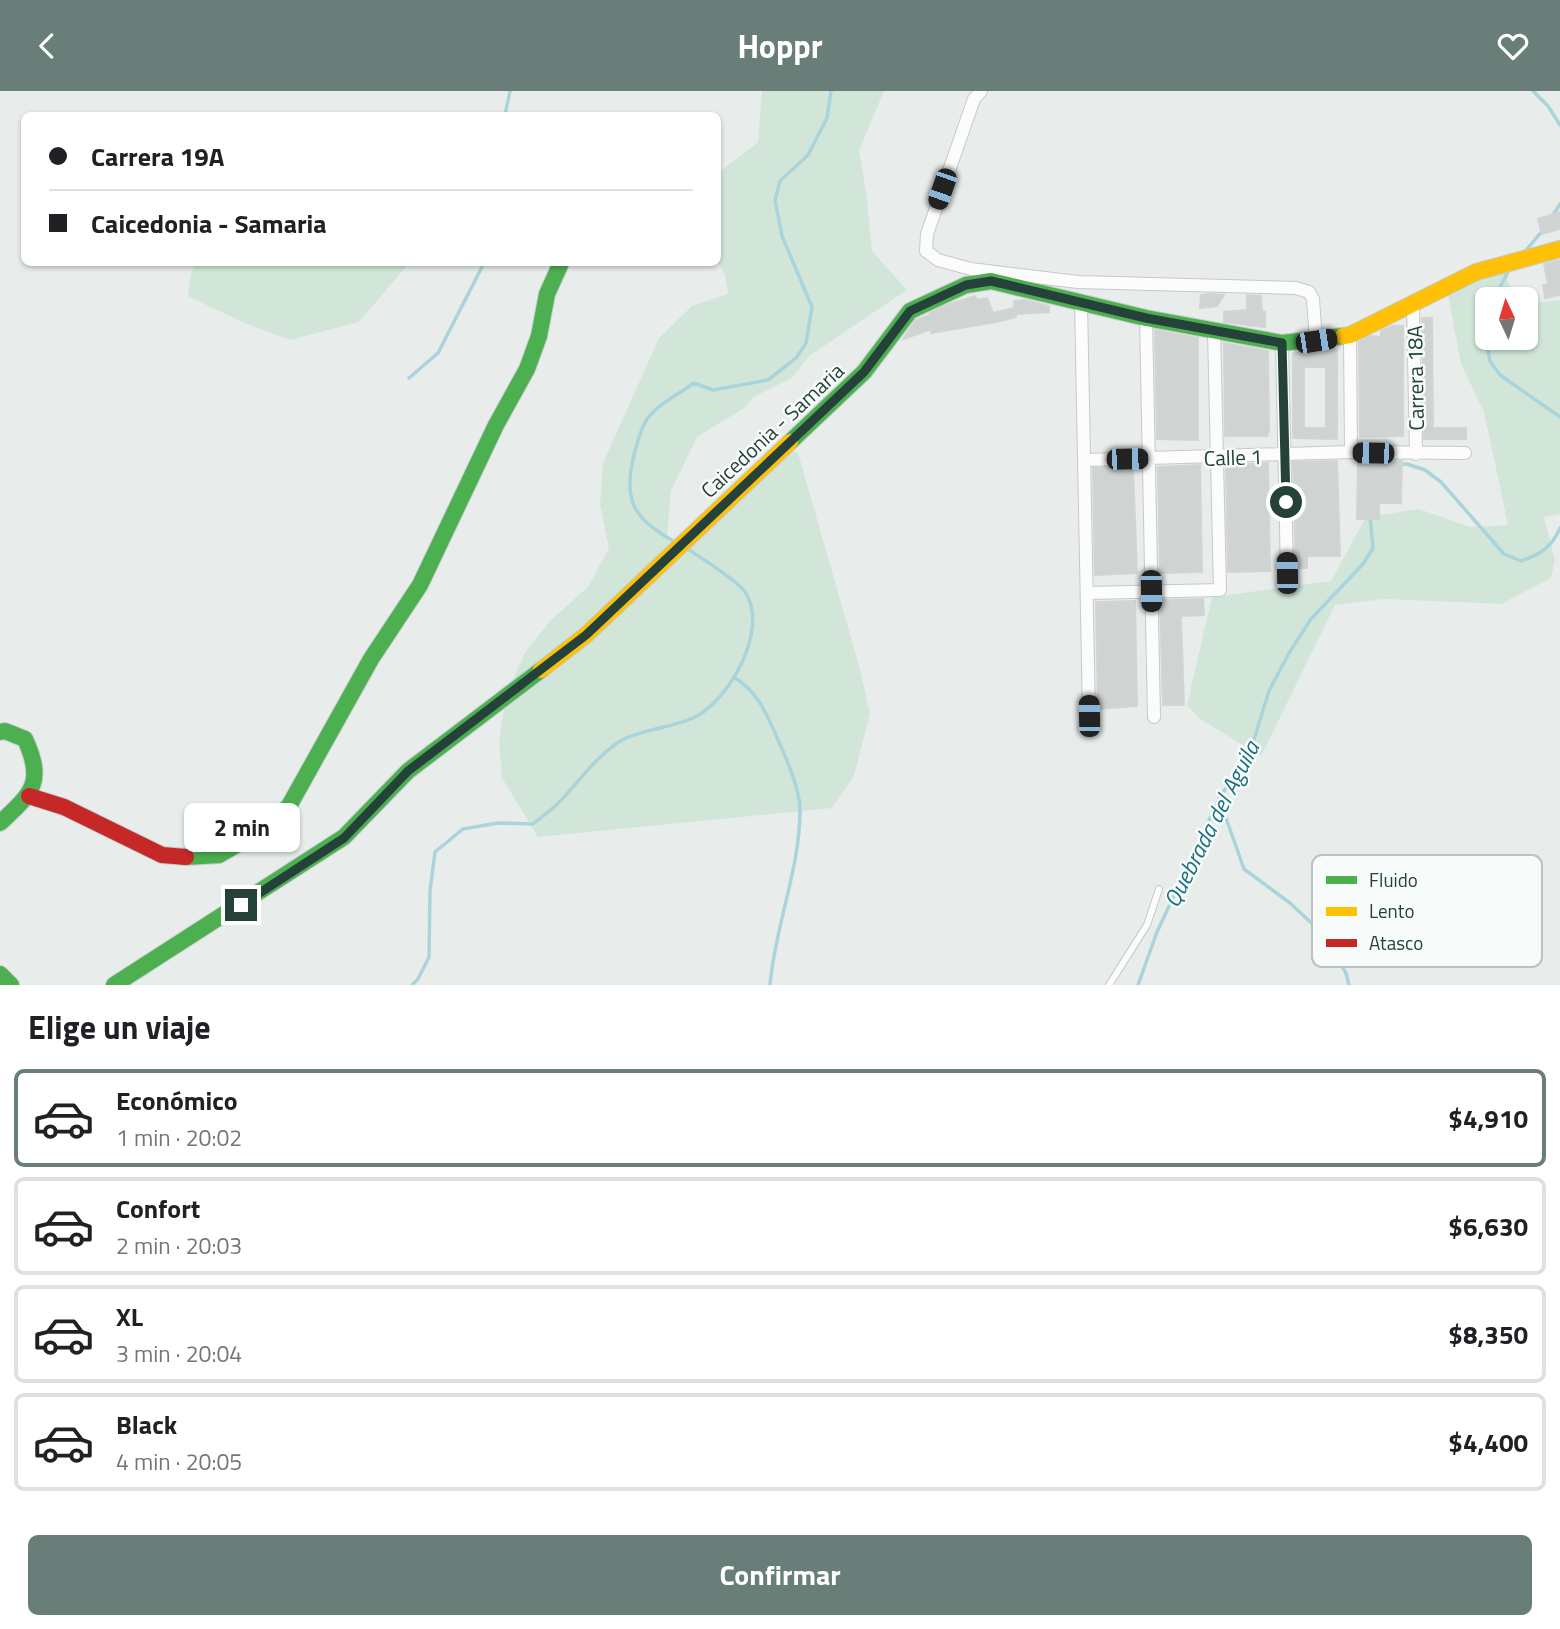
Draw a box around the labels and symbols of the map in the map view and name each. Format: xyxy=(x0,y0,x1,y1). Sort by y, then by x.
car xyxy=(926,166,959,212)
north arrow xyxy=(1475,287,1538,350)
street label: Carrera 18A xyxy=(1398,325,1432,431)
car xyxy=(1294,327,1339,355)
street label: Caicedonia - Samaria xyxy=(693,355,851,505)
street label: Calle 1 xyxy=(1203,440,1263,474)
car xyxy=(1352,442,1395,464)
car xyxy=(1106,448,1149,470)
route start xyxy=(1270,486,1302,518)
car xyxy=(1277,552,1298,594)
car xyxy=(1141,570,1162,612)
car xyxy=(1079,695,1100,737)
water label: Quebrada del Aguila xyxy=(1154,733,1269,913)
callout: 2 min xyxy=(183,803,299,853)
legend xyxy=(1312,855,1542,967)
text: Fluido xyxy=(1369,865,1418,894)
route end xyxy=(225,889,257,921)
text: Lento xyxy=(1369,896,1414,925)
text: Atasco xyxy=(1369,928,1423,957)

